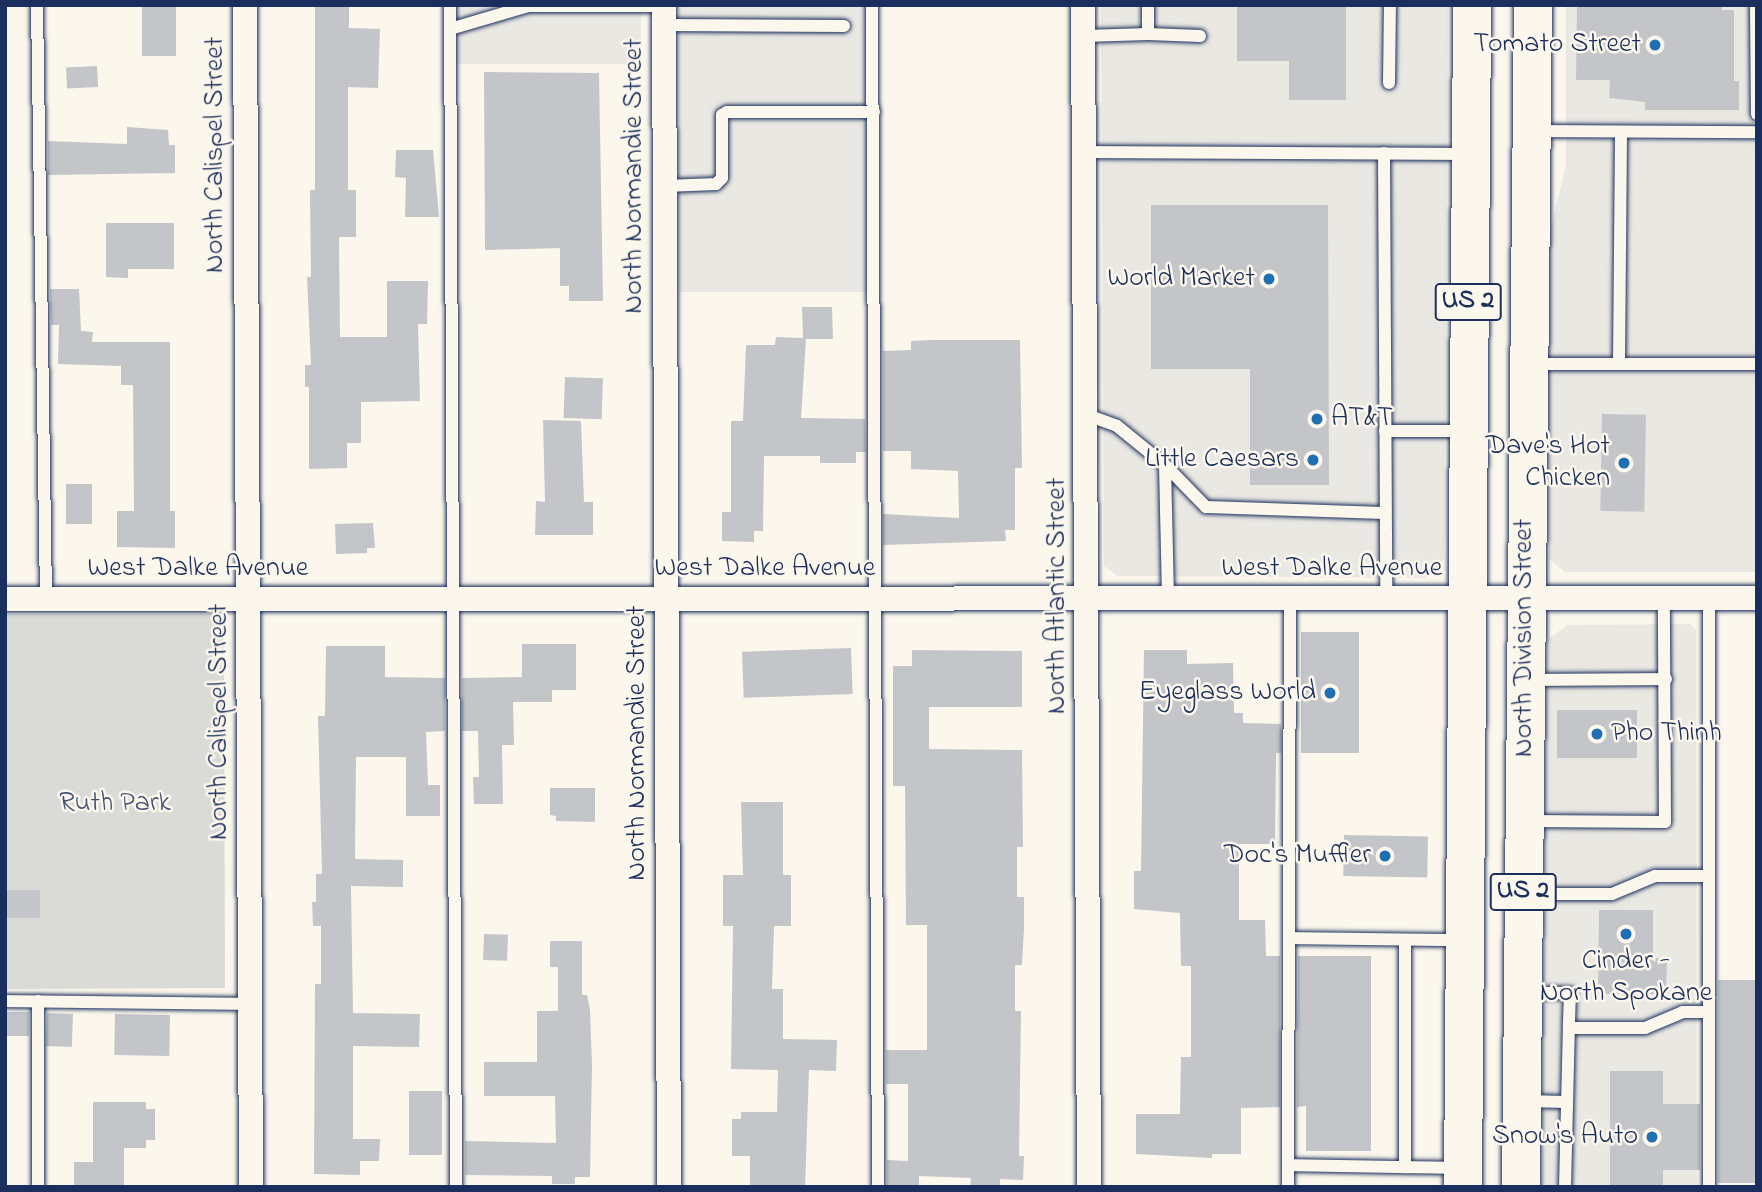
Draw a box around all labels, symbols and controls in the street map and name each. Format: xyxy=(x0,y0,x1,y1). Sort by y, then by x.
place label: Tomato Street xyxy=(1473,28,1641,62)
street label: North Calispel Street xyxy=(199,37,233,273)
marker: Tomato Street xyxy=(1647,37,1663,53)
street label: North Normandie Street xyxy=(618,38,652,314)
place label: World Market xyxy=(1108,262,1255,296)
marker: World Market xyxy=(1261,271,1277,287)
road number: US 2 xyxy=(1433,280,1503,324)
place label: AT&T xyxy=(1331,402,1393,436)
marker: AT&T xyxy=(1309,411,1325,427)
place label: Dave's Hot Chicken xyxy=(1486,430,1610,496)
place label: Little Caesars xyxy=(1145,443,1299,477)
marker: Little Caesars xyxy=(1305,452,1321,468)
marker: Dave's Hot Chicken xyxy=(1616,455,1632,471)
street label: North Atlantic Street xyxy=(1041,478,1075,714)
street label: North Division Street xyxy=(1508,519,1542,757)
street label: West Dalke Avenue xyxy=(88,552,308,586)
street label: West Dalke Avenue xyxy=(655,552,875,586)
street label: West Dalke Avenue xyxy=(1222,552,1442,586)
street label: North Calispel Street xyxy=(203,604,237,840)
street label: North Normandie Street xyxy=(621,605,655,881)
place label: Eyeglass World xyxy=(1139,676,1316,710)
marker: Eyeglass World xyxy=(1322,685,1338,701)
place label: Pho Thinh xyxy=(1611,717,1722,751)
marker: Pho Thinh xyxy=(1589,726,1605,742)
park label: Ruth Park xyxy=(59,787,171,821)
place label: Doc's Muffler xyxy=(1224,839,1371,873)
marker: Doc's Muffler xyxy=(1377,848,1393,864)
road number: US 2 xyxy=(1488,870,1558,914)
marker: Cinder - North Spokane xyxy=(1618,926,1634,942)
place label: Cinder - North Spokane xyxy=(1540,945,1712,1011)
place label: Snow's Auto xyxy=(1492,1120,1638,1154)
marker: Snow's Auto xyxy=(1644,1129,1660,1145)

